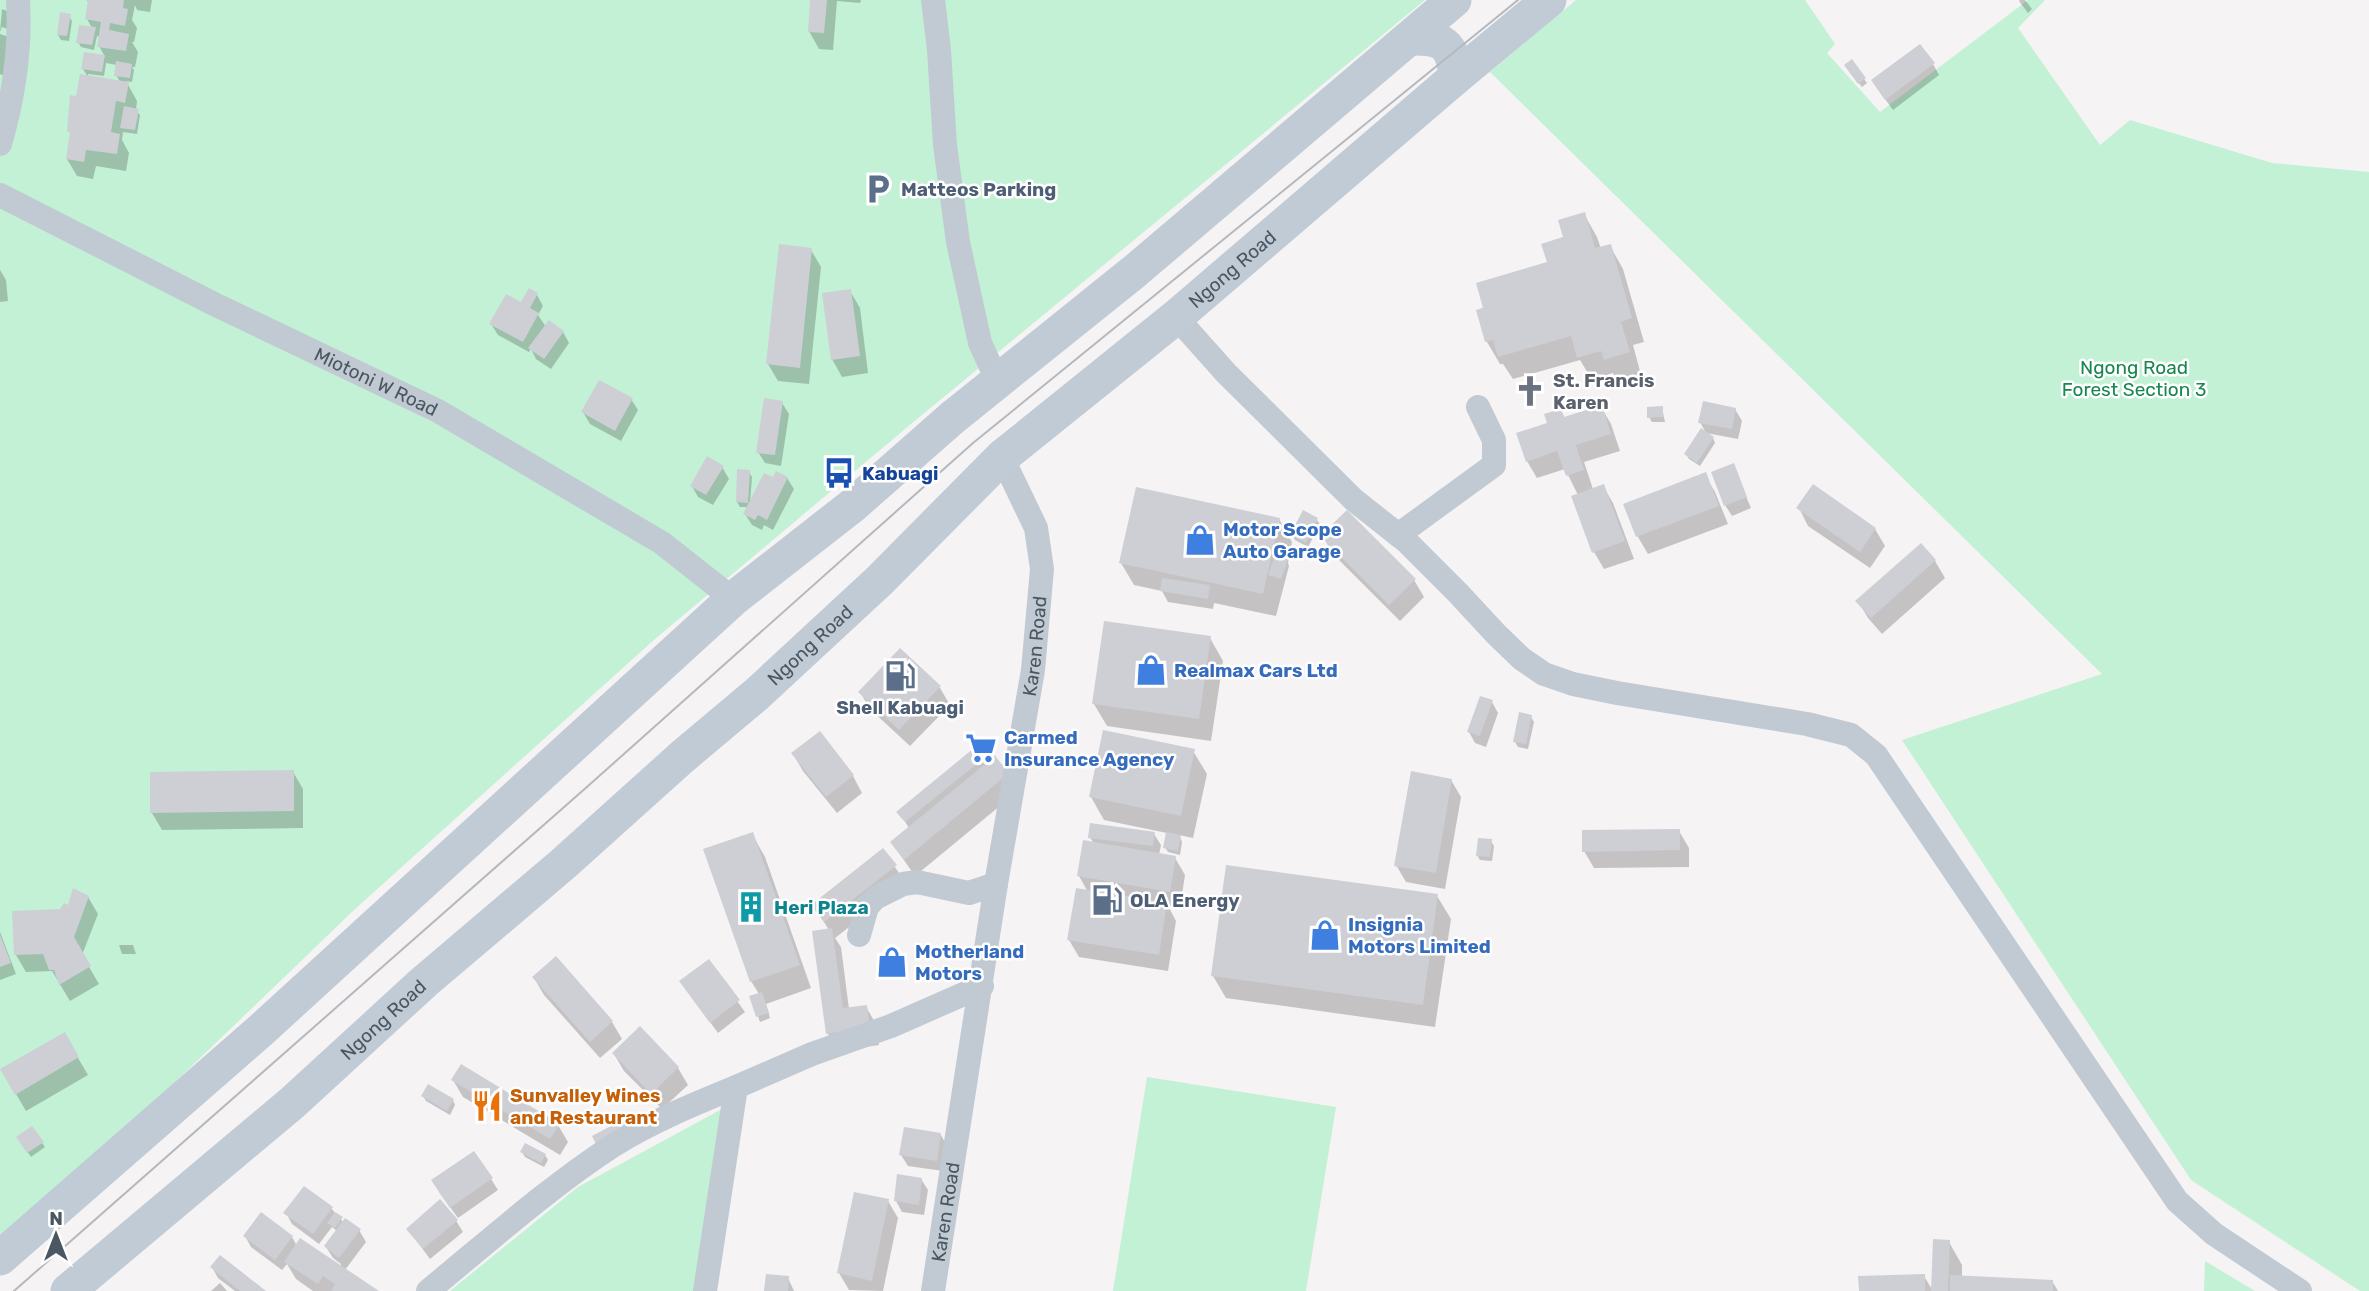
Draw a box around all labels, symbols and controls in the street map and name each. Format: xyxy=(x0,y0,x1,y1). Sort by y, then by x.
parking icon: Matteos Parking xyxy=(861,172,895,206)
place label: Matteos Parking xyxy=(901,178,1056,201)
street label: Ngong Road xyxy=(1184,225,1281,313)
street label: Miotoni W Road xyxy=(311,343,441,421)
park label: Ngong Road Forest Section 3 xyxy=(2062,356,2206,401)
place label: St. Francis Karen xyxy=(1553,369,1655,414)
church icon: St. Francis Karen xyxy=(1513,374,1547,408)
bus stop icon: Kabuagi xyxy=(822,456,856,490)
place label: Kabuagi xyxy=(862,462,939,485)
place label: Motor Scope Auto Garage xyxy=(1223,518,1342,563)
shop icon: Motor Scope Auto Garage xyxy=(1183,523,1217,557)
street label: Karen Road xyxy=(1018,595,1052,698)
street label: Ngong Road xyxy=(763,600,858,690)
shop icon: Realmax Cars Ltd xyxy=(1134,653,1168,687)
fuel station icon: Shell Kabuagi xyxy=(883,659,917,693)
place label: Realmax Cars Ltd xyxy=(1174,659,1338,682)
place label: Shell Kabuagi xyxy=(836,696,964,719)
place label: Carmed Insurance Agency xyxy=(1004,726,1175,771)
supermarket icon: Carmed Insurance Agency xyxy=(964,731,998,765)
fuel station icon: OLA Energy xyxy=(1090,883,1124,917)
place label: OLA Energy xyxy=(1130,889,1240,912)
building icon: Heri Plaza xyxy=(734,890,768,924)
place label: Heri Plaza xyxy=(774,896,869,919)
place label: Insignia Motors Limited xyxy=(1348,913,1491,958)
shop icon: Insignia Motors Limited xyxy=(1308,918,1342,952)
place label: Motherland Motors xyxy=(915,940,1024,985)
shop icon: Motherland Motors xyxy=(875,945,909,979)
street label: Ngong Road xyxy=(336,975,431,1065)
place label: Sunvalley Wines and Restaurant xyxy=(510,1084,660,1129)
restaurant icon: Sunvalley Wines and Restaurant xyxy=(470,1089,504,1123)
street label: Karen Road xyxy=(927,1160,965,1264)
north arrow xyxy=(21,1200,91,1270)
text: N xyxy=(49,1207,63,1230)

